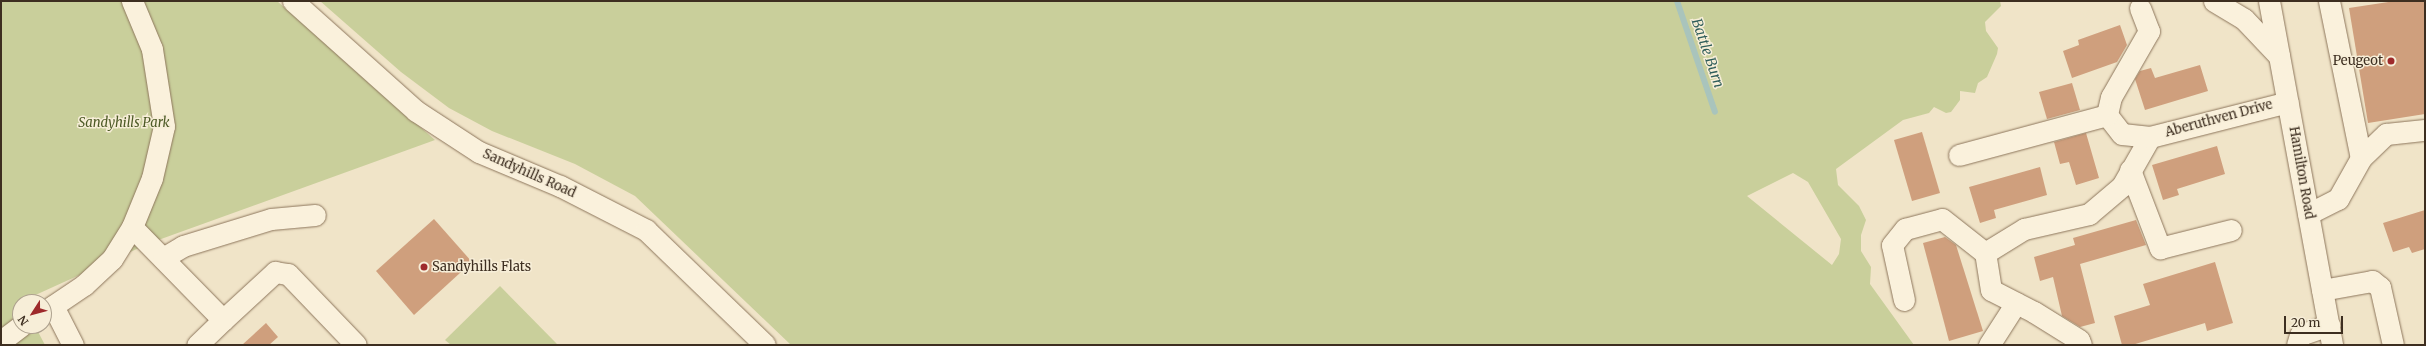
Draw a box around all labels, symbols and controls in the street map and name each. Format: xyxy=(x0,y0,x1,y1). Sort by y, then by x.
water label: Battle Burn xyxy=(1688,16,1728,90)
place label: Peugeot xyxy=(2333,53,2383,69)
marker: Peugeot xyxy=(2386,56,2396,66)
street label: Aberuthven Drive xyxy=(2164,97,2274,141)
park label: Sandyhills Park xyxy=(78,115,170,131)
street label: Hamilton Road xyxy=(2285,125,2317,221)
street label: Sandyhills Road xyxy=(480,146,578,202)
place label: Sandyhills Flats xyxy=(432,259,531,275)
marker: Sandyhills Flats xyxy=(419,262,429,272)
north arrow xyxy=(12,294,52,334)
scale bar xyxy=(2286,308,2345,334)
text: N xyxy=(15,313,31,328)
text: 20 m xyxy=(2291,315,2320,330)

